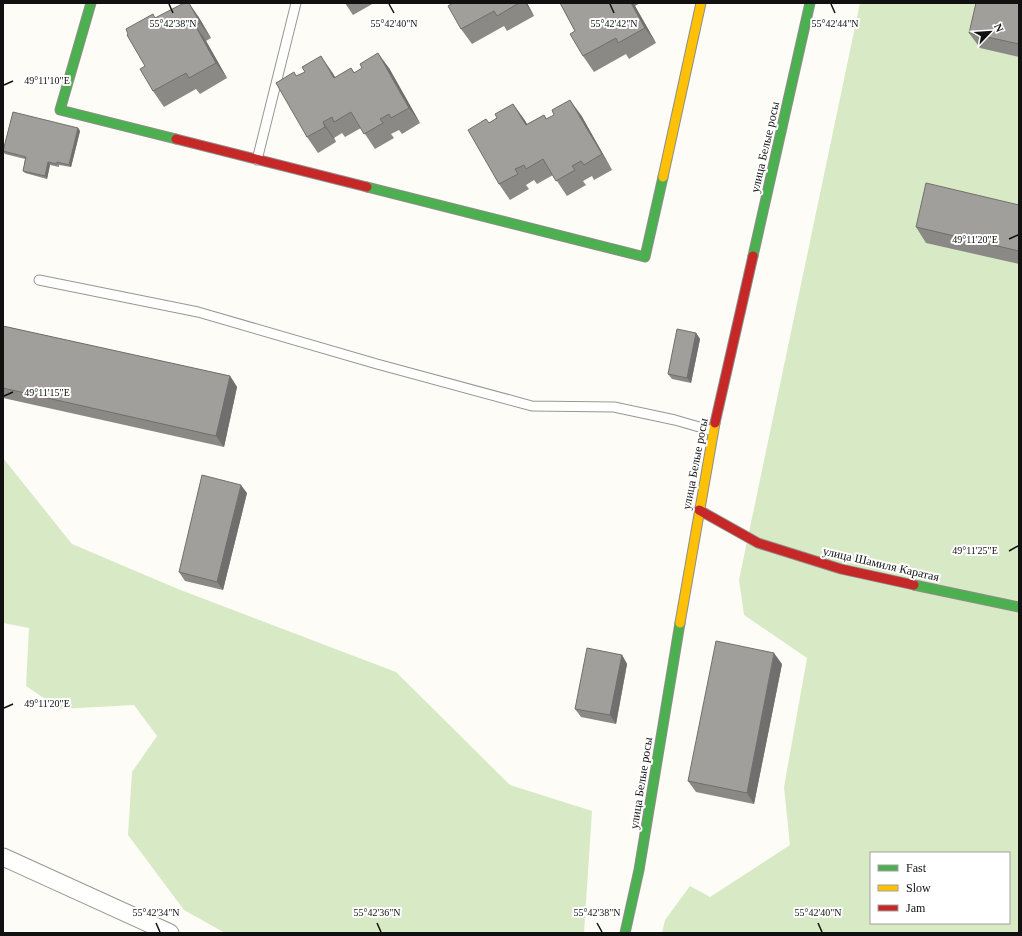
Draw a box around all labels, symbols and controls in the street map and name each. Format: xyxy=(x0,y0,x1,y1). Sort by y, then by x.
north arrow xyxy=(970,12,1010,52)
text: 55°42'38"N xyxy=(149,18,197,29)
text: 55°42'40"N xyxy=(370,18,418,29)
text: 55°42'42"N xyxy=(590,18,638,29)
text: 55°42'44"N xyxy=(811,18,859,29)
text: N xyxy=(992,22,1006,34)
text: 49°11'10"E xyxy=(24,75,70,86)
street label: улица Белые росы xyxy=(748,100,782,194)
text: 49°11'20"E xyxy=(952,234,998,245)
text: 49°11'15"E xyxy=(24,387,70,398)
street label: улица Белые росы xyxy=(679,417,711,511)
street label: улица Шамиля Каратая xyxy=(821,544,941,584)
text: 49°11'25"E xyxy=(952,545,998,556)
text: 49°11'20"E xyxy=(24,698,70,709)
street label: улица Белые росы xyxy=(627,736,655,830)
legend xyxy=(870,852,1010,924)
text: Fast xyxy=(906,861,927,875)
text: Slow xyxy=(906,881,931,895)
text: Jam xyxy=(906,901,926,915)
text: 55°42'34"N xyxy=(132,907,180,918)
text: 55°42'36"N xyxy=(353,907,401,918)
text: 55°42'38"N xyxy=(573,907,621,918)
text: 55°42'40"N xyxy=(794,907,842,918)

